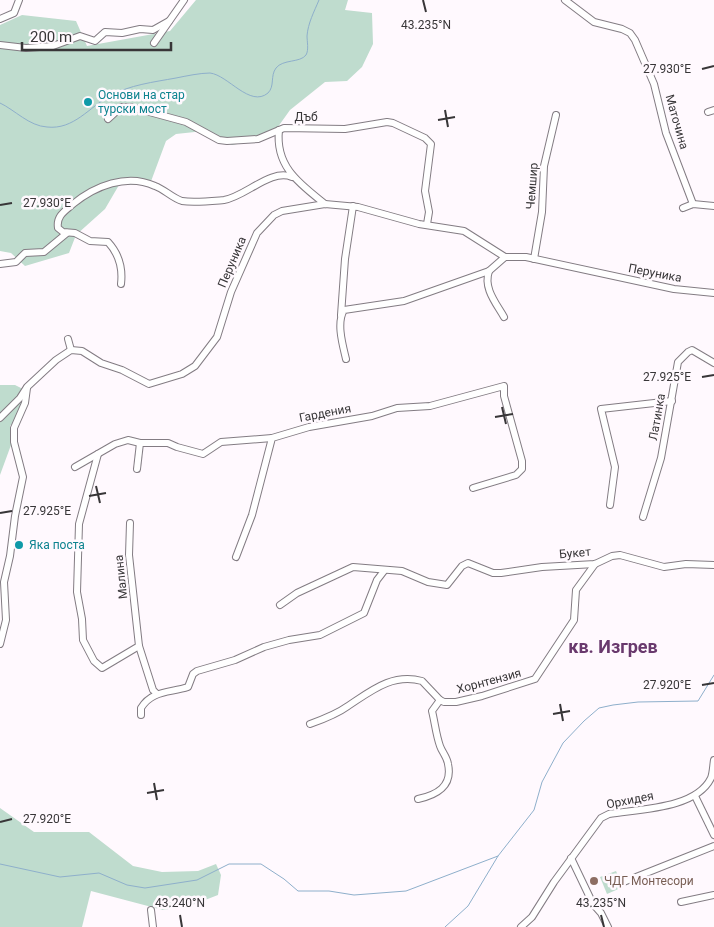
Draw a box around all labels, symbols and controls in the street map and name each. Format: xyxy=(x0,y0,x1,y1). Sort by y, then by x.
text: 43.235°N xyxy=(401,18,451,32)
scale bar xyxy=(22,20,171,52)
text: 200 m xyxy=(30,28,72,46)
text: 27.930°E xyxy=(643,62,691,76)
place label: Основи на стар турски мост xyxy=(98,88,185,116)
street label: Маточина xyxy=(663,93,691,151)
marker: Основи на стар турски мост xyxy=(82,96,94,108)
street label: Дъб xyxy=(294,110,318,124)
street label: Чемшир xyxy=(523,162,541,210)
text: 27.930°E xyxy=(23,196,71,210)
street label: Перуника xyxy=(215,234,249,290)
street label: Перуника xyxy=(627,261,683,285)
text: 27.925°E xyxy=(643,370,691,384)
street label: Латинка xyxy=(646,392,668,442)
street label: Гардения xyxy=(298,401,352,425)
text: 27.925°E xyxy=(23,504,71,518)
place label: Яка поста xyxy=(29,538,85,552)
marker: Яка поста xyxy=(13,539,25,551)
street label: Букет xyxy=(559,545,592,561)
street label: Малина xyxy=(112,554,130,600)
district label: кв. Изгрев xyxy=(568,636,658,657)
street label: Хорнтензия xyxy=(455,666,523,696)
text: 27.920°E xyxy=(643,678,691,692)
street label: Орхидея xyxy=(605,789,655,811)
text: 27.920°E xyxy=(23,812,71,826)
place label: ЧДГ Монтесори xyxy=(604,874,694,888)
marker: ЧДГ Монтесори xyxy=(588,875,600,887)
text: 43.240°N xyxy=(155,896,205,910)
text: 43.235°N xyxy=(576,896,626,910)

